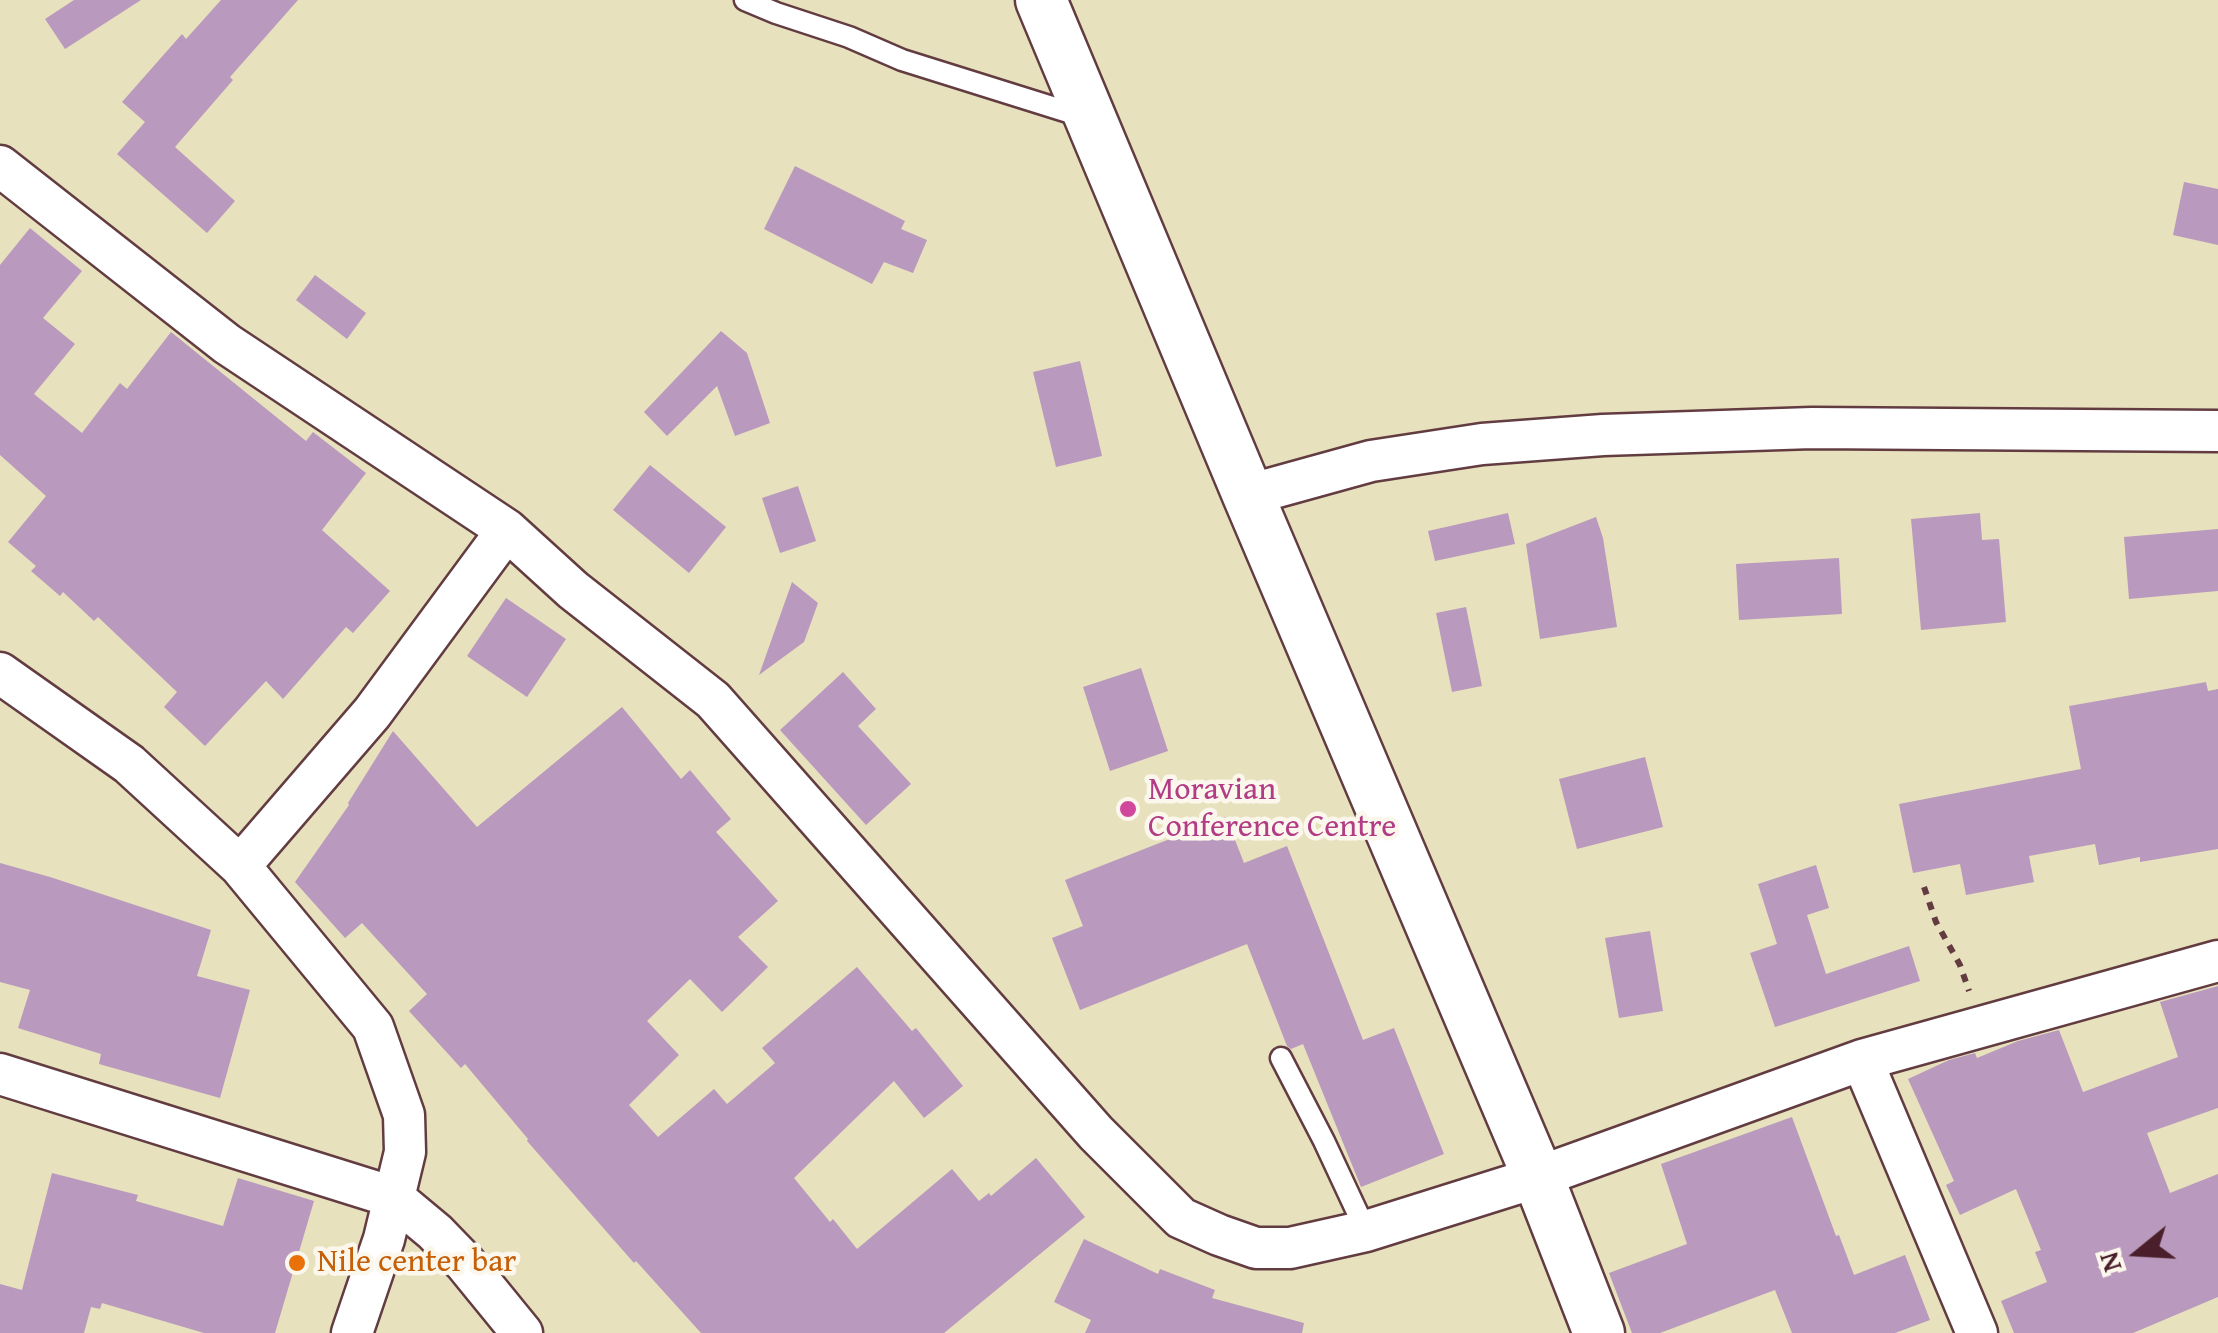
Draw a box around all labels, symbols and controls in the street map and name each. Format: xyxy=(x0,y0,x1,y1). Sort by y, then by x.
place label: Moravian Conference Centre xyxy=(1148,772,1396,847)
marker: Moravian Conference Centre xyxy=(1117,798,1139,820)
north arrow xyxy=(2088,1203,2188,1303)
place label: Nile center bar xyxy=(317,1244,517,1282)
text: N xyxy=(2087,1247,2131,1278)
marker: Nile center bar xyxy=(286,1252,308,1274)

